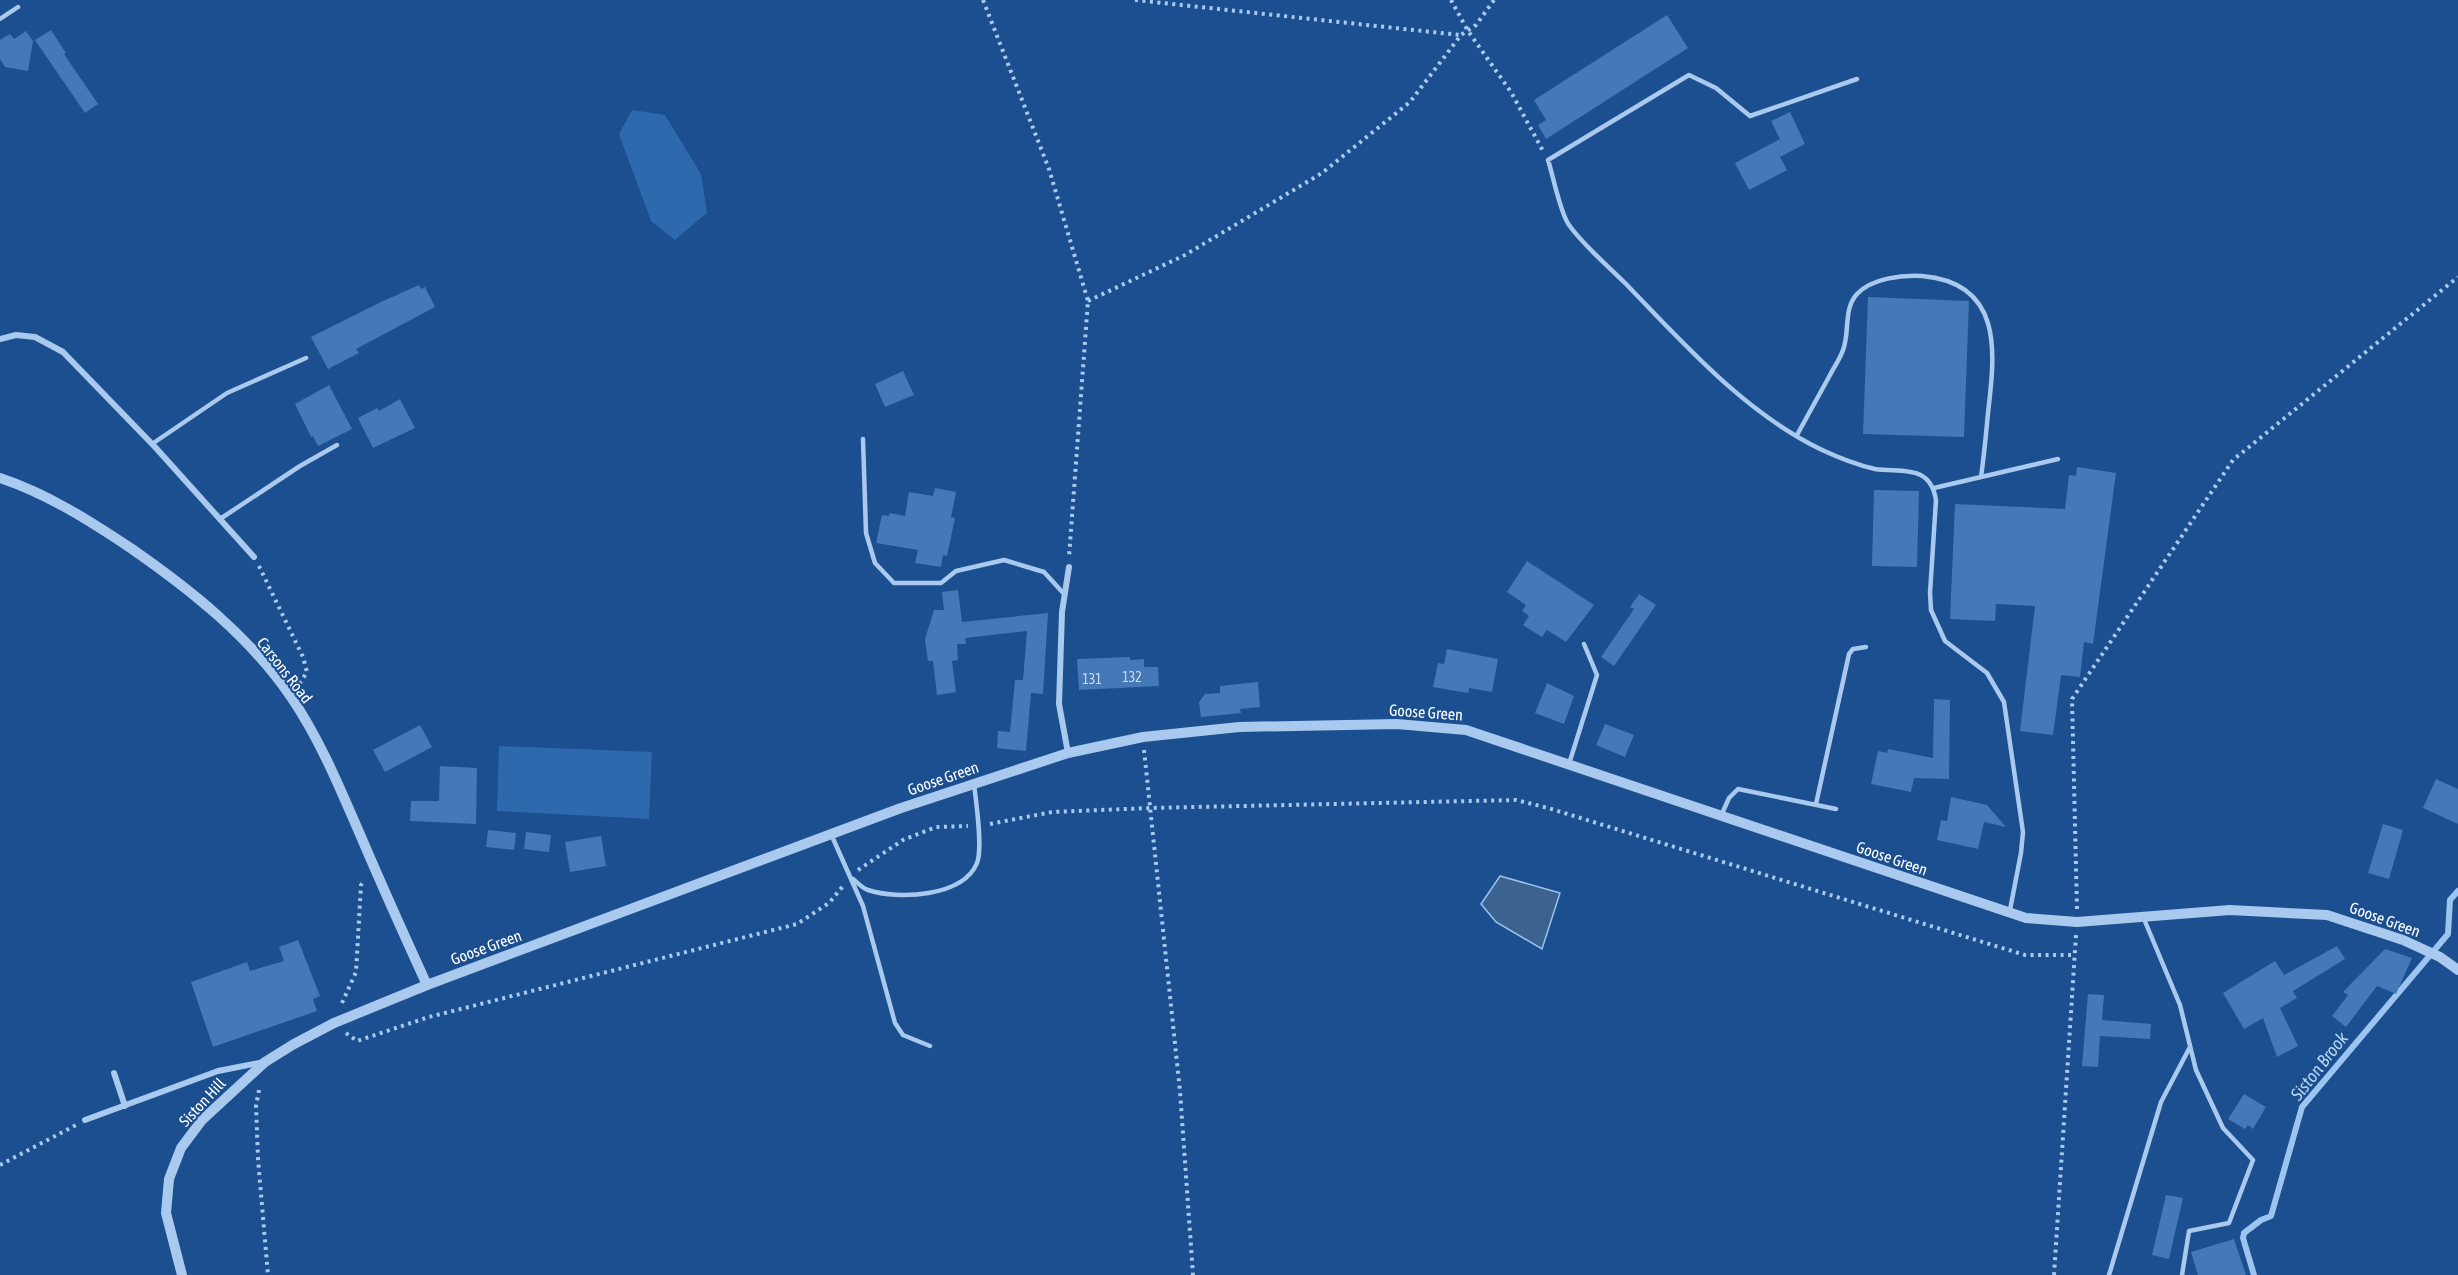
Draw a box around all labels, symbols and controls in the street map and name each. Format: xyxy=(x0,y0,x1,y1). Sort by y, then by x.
street label: Carsons Road xyxy=(254,633,316,707)
house number: 132 xyxy=(1122,669,1142,685)
house number: 131 xyxy=(1082,671,1102,687)
street label: Goose Green xyxy=(1388,700,1464,724)
street label: Goose Green xyxy=(905,757,981,799)
street label: Goose Green xyxy=(1854,837,1930,879)
street label: Goose Green xyxy=(2347,898,2423,940)
street label: Goose Green xyxy=(448,926,524,968)
water label: Siston Brook xyxy=(2285,1027,2353,1105)
street label: Siston Hill xyxy=(175,1074,229,1130)

